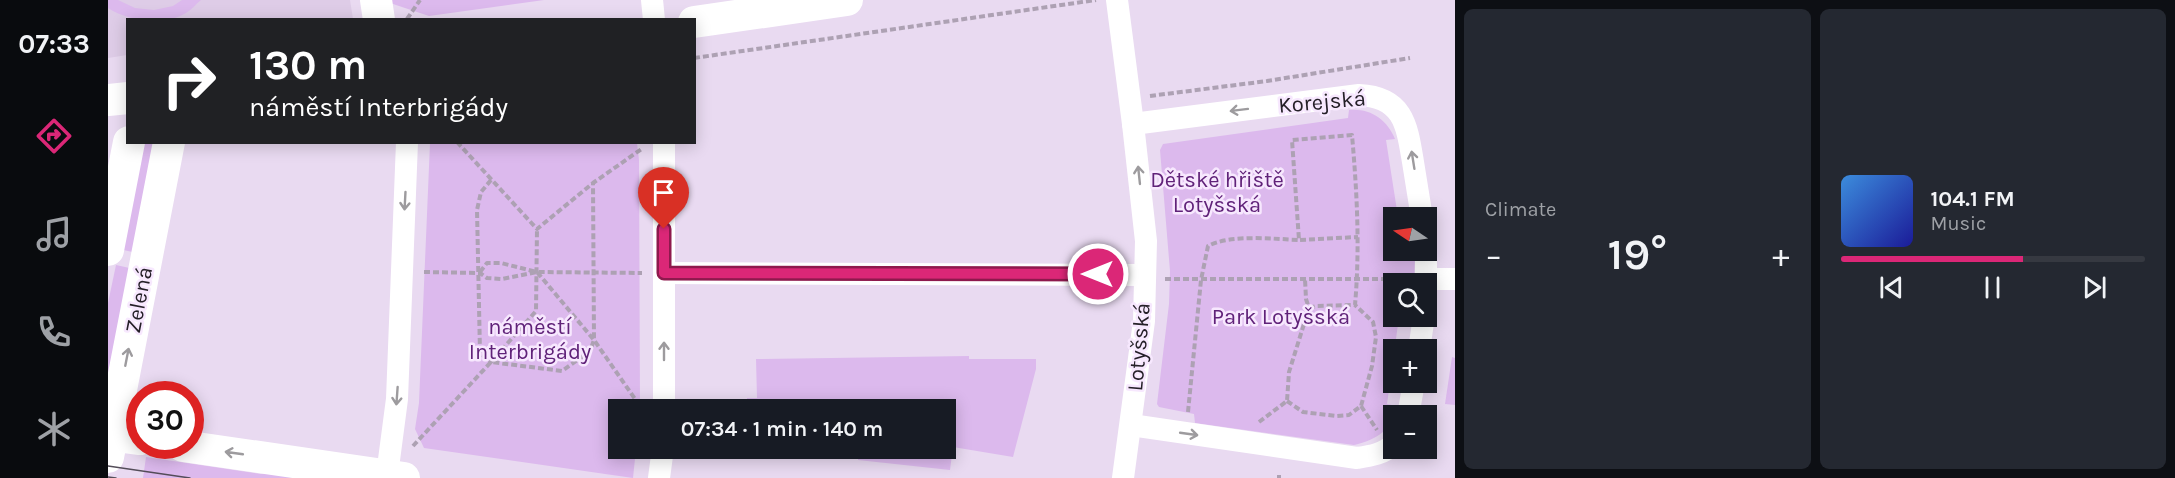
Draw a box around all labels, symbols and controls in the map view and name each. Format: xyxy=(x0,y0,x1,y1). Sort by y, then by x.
text: 07:33 xyxy=(18,28,90,60)
text: 130 m xyxy=(249,40,367,90)
icon: right xyxy=(150,42,228,120)
street label: Korejská xyxy=(1277,85,1367,119)
text: náměstí Interbrigády xyxy=(249,91,508,123)
one-way arrow xyxy=(1230,105,1250,116)
icon: directions xyxy=(33,115,75,157)
one-way arrow xyxy=(1407,150,1418,170)
one-way arrow xyxy=(1133,165,1144,185)
pin xyxy=(638,167,689,229)
park label: Dětské hřiště Lotyšská xyxy=(1150,167,1284,218)
icon: arrive xyxy=(647,176,680,209)
text: 104.1 FM xyxy=(1931,186,2015,212)
one-way arrow xyxy=(400,190,411,210)
text: Climate xyxy=(1485,198,1556,221)
north arrow xyxy=(1383,207,1437,261)
map controls xyxy=(1383,207,1437,459)
text: Music xyxy=(1931,212,1986,235)
icon: music xyxy=(33,213,75,255)
text: 19° xyxy=(1607,228,1667,280)
text: − xyxy=(1485,236,1502,274)
text: + xyxy=(1772,236,1789,274)
position arrow xyxy=(1066,242,1130,306)
street label: Zelená xyxy=(120,265,158,335)
icon: previous xyxy=(1875,271,1908,304)
icon: pause xyxy=(1976,271,2009,304)
icon: next xyxy=(2078,271,2111,304)
button: search xyxy=(1383,273,1437,327)
street label: Lotyšská xyxy=(1122,302,1156,392)
park label: Park Lotyšská xyxy=(1212,304,1350,330)
icon: phone xyxy=(33,311,75,353)
park label: náměstí Interbrigády xyxy=(469,314,591,365)
button: + xyxy=(1383,339,1437,393)
one-way arrow xyxy=(658,342,670,362)
one-way arrow xyxy=(122,348,133,368)
speed limit sign: 30 xyxy=(126,381,204,459)
one-way arrow xyxy=(391,385,402,405)
button: − xyxy=(1383,405,1437,459)
icon: climate xyxy=(33,408,75,450)
text: 07:34 · 1 min · 140 m xyxy=(681,416,883,442)
one-way arrow xyxy=(1179,429,1199,440)
one-way arrow xyxy=(225,448,244,459)

